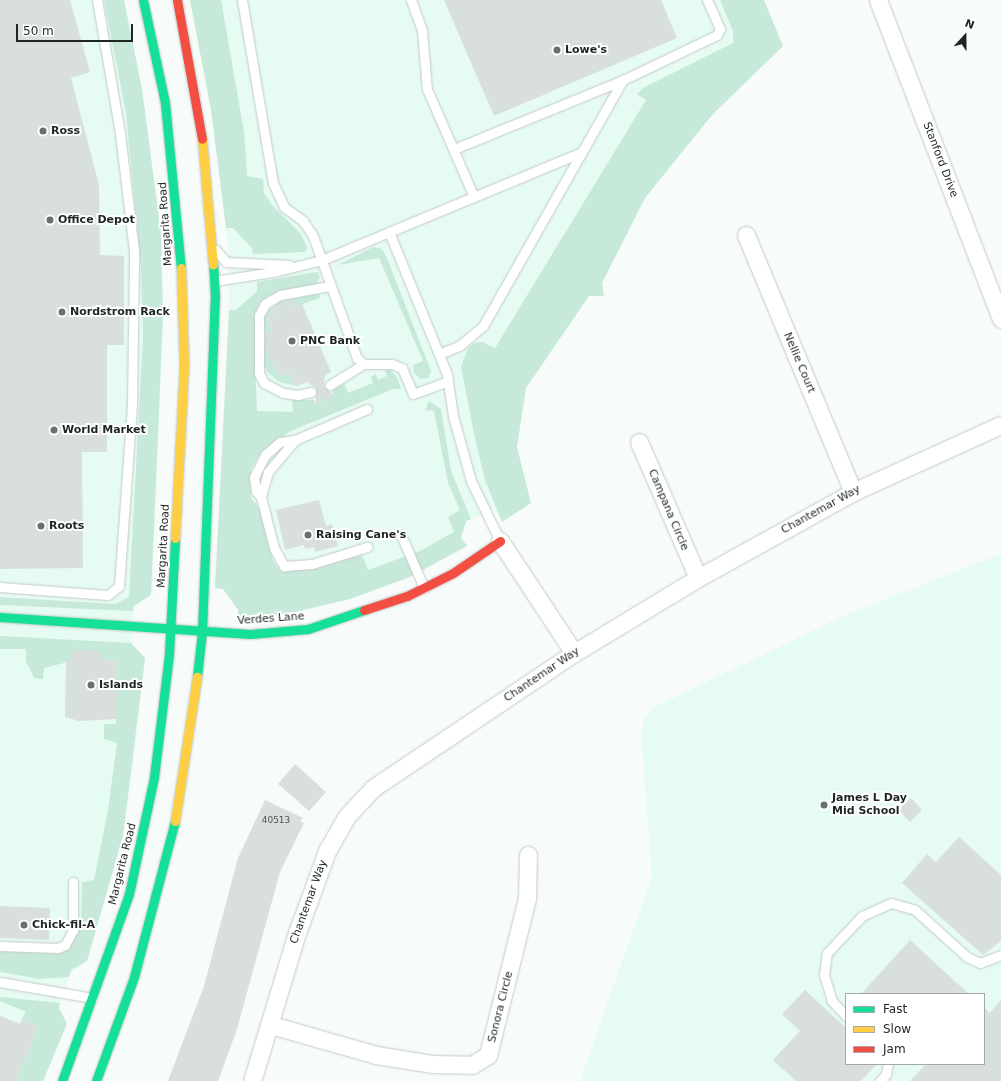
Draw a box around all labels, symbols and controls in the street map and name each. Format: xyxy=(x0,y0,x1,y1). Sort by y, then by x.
scale bar xyxy=(18,16,135,42)
north arrow xyxy=(945,16,985,56)
text: N xyxy=(963,17,976,32)
text: 50 m xyxy=(23,24,54,38)
place label: Lowe's xyxy=(565,43,607,57)
marker: Lowe's xyxy=(552,45,562,55)
street label: Stanford Drive xyxy=(920,120,960,200)
place label: Ross xyxy=(51,124,80,138)
marker: Ross xyxy=(38,126,48,136)
street label: Margarita Road xyxy=(156,182,176,266)
place label: Office Depot xyxy=(58,213,135,227)
marker: Office Depot xyxy=(45,215,55,225)
place label: Nordstrom Rack xyxy=(70,305,170,319)
marker: Nordstrom Rack xyxy=(57,307,67,317)
street label: Nellie Court xyxy=(780,331,818,395)
place label: PNC Bank xyxy=(300,334,360,348)
marker: PNC Bank xyxy=(287,336,297,346)
place label: World Market xyxy=(62,423,146,437)
marker: World Market xyxy=(49,425,59,435)
street label: Campana Circle xyxy=(645,467,691,553)
street label: Chantemar Way xyxy=(779,483,863,537)
street label: Margarita Road xyxy=(155,504,173,588)
place label: Roots xyxy=(49,519,84,533)
marker: Roots xyxy=(36,521,46,531)
place label: Raising Cane's xyxy=(316,528,406,542)
marker: Raising Cane's xyxy=(303,530,313,540)
street label: Verdes Lane xyxy=(237,610,305,628)
street label: Chantemar Way xyxy=(502,645,582,705)
place label: Islands xyxy=(99,678,143,692)
marker: Islands xyxy=(86,680,96,690)
place label: James L Day Mid School xyxy=(832,792,907,818)
marker: James L Day Mid School xyxy=(819,800,829,810)
house number: 40513 xyxy=(262,815,290,825)
street label: Margarita Road xyxy=(106,822,140,906)
street label: Chantemar Way xyxy=(288,858,330,946)
place label: Chick-fil-A xyxy=(32,918,95,932)
marker: Chick-fil-A xyxy=(19,920,29,930)
street label: Sonora Circle xyxy=(486,970,516,1044)
legend xyxy=(845,993,985,1065)
text: Fast xyxy=(883,1002,907,1016)
text: Slow xyxy=(883,1022,911,1036)
text: Jam xyxy=(883,1042,906,1056)

